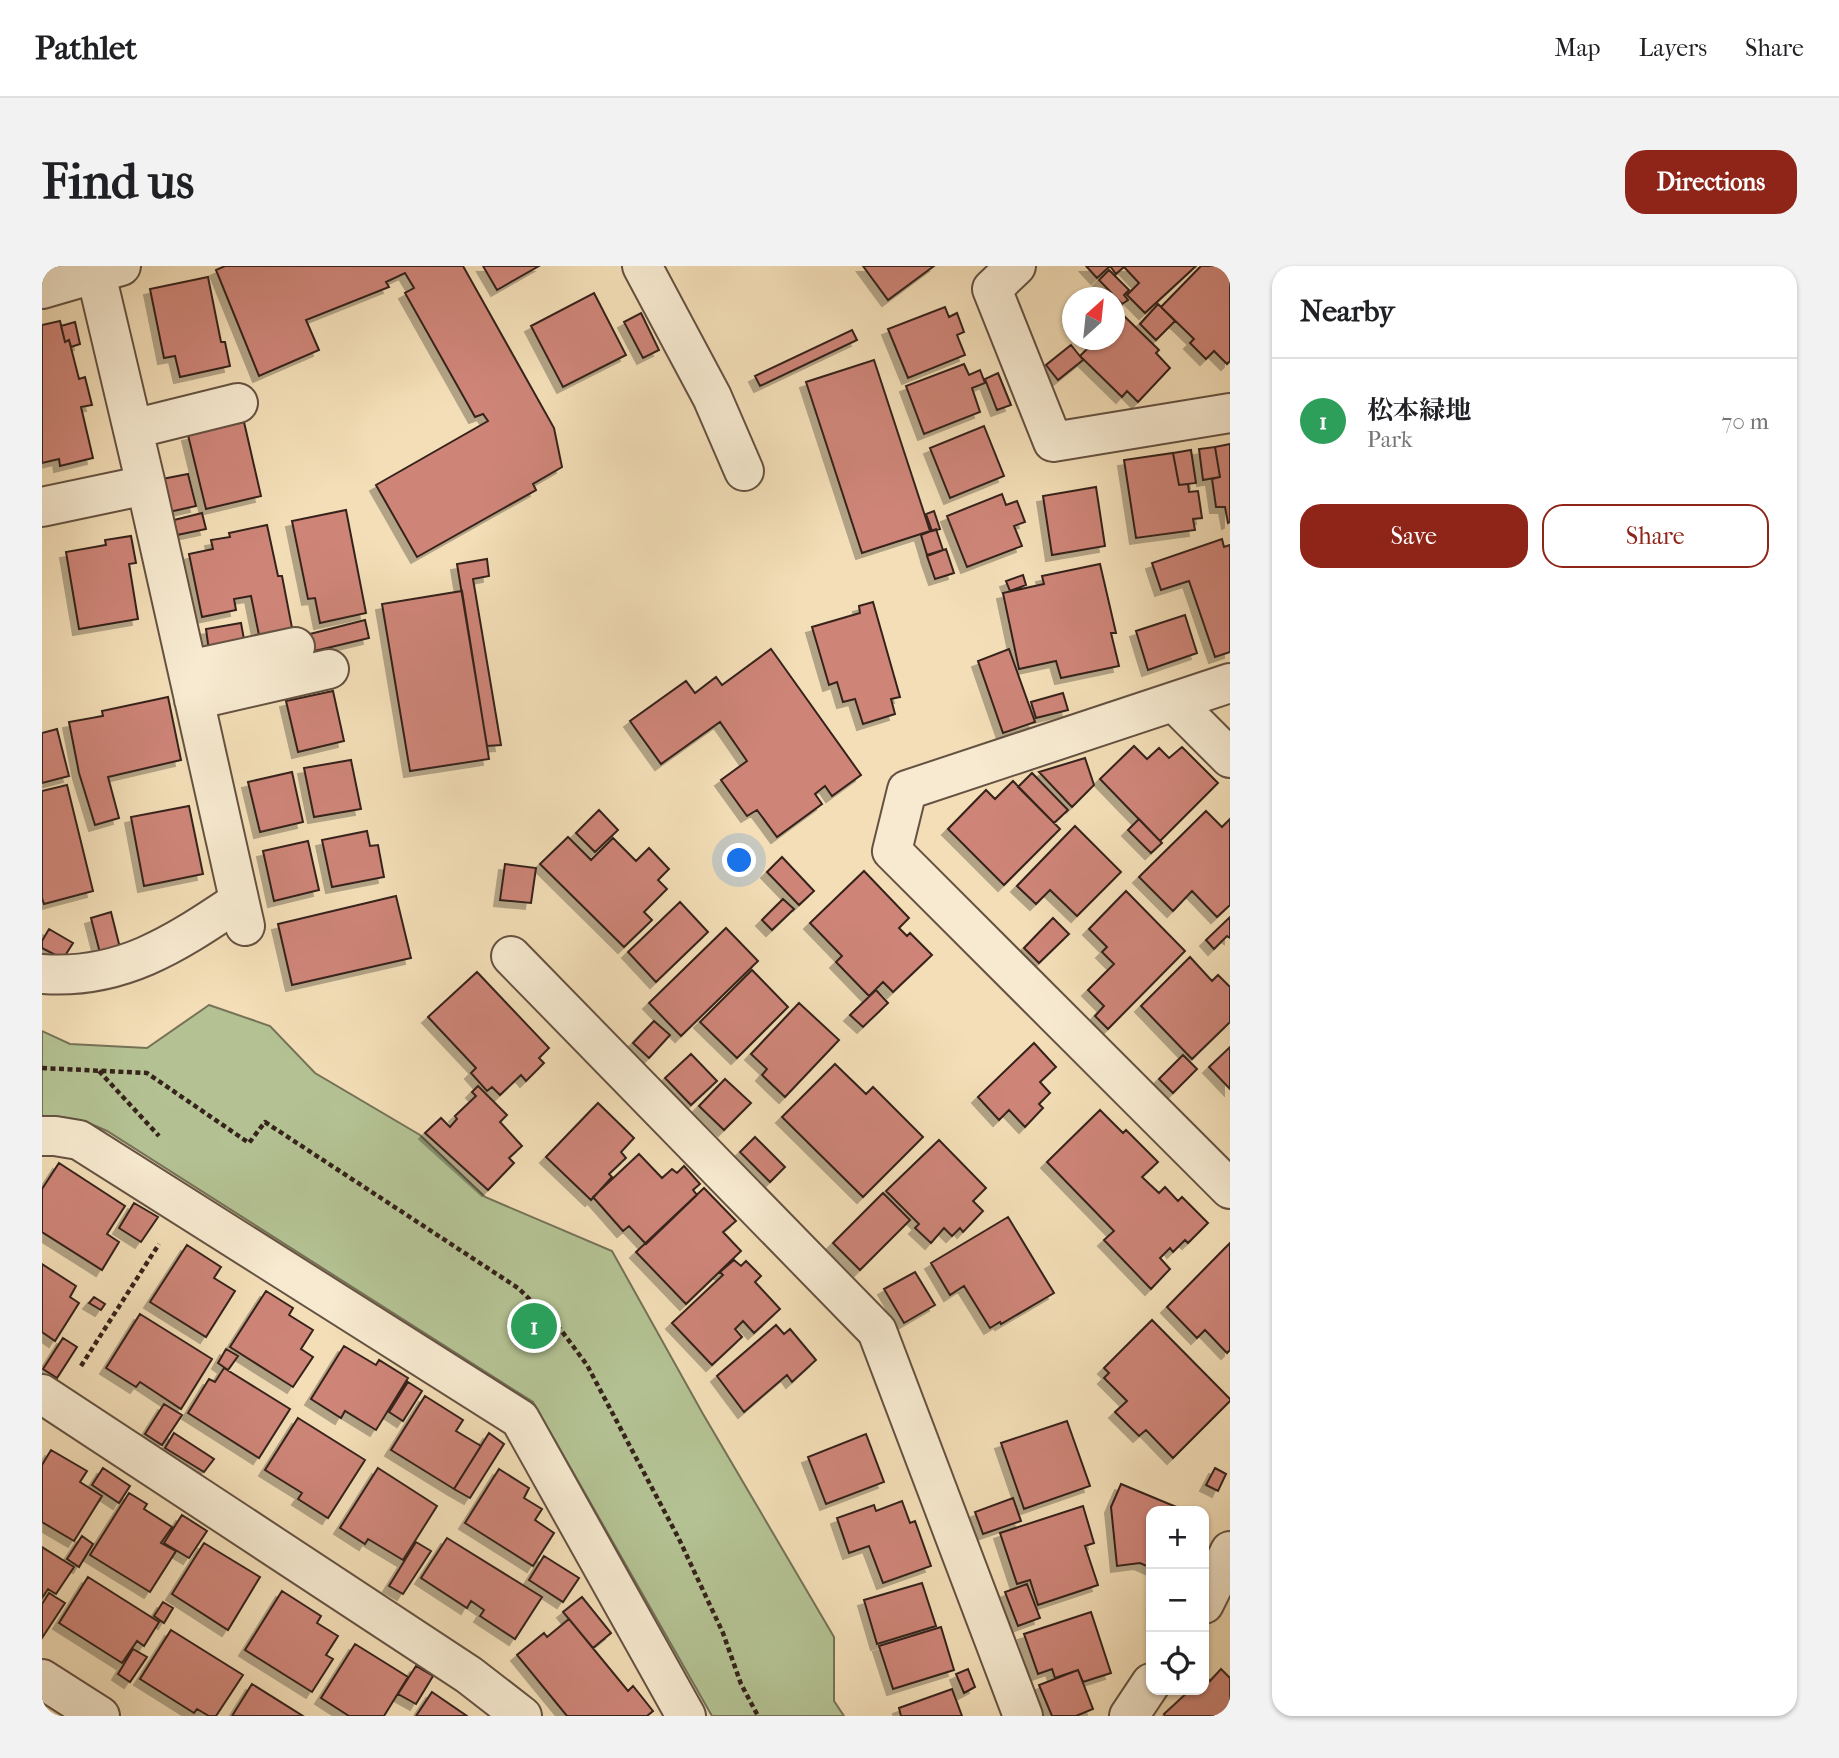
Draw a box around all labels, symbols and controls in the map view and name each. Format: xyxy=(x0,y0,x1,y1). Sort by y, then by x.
text: Pathlet xyxy=(35,29,137,68)
text: Map xyxy=(1555,34,1601,62)
text: Layers xyxy=(1639,34,1707,62)
text: Share xyxy=(1745,34,1804,62)
button: Directions xyxy=(1625,150,1797,214)
text: Find us xyxy=(42,153,194,211)
north arrow xyxy=(1062,287,1125,350)
text: Nearby xyxy=(1300,294,1395,329)
text: 松本緑地 xyxy=(1367,395,1471,426)
text: 1 xyxy=(1319,408,1327,435)
text: 70 m xyxy=(1721,408,1769,435)
text: Park xyxy=(1367,426,1413,453)
button: Save xyxy=(1300,504,1528,568)
button: Share xyxy=(1542,504,1769,568)
your location xyxy=(722,843,756,877)
pin: 1 xyxy=(511,1300,557,1352)
map controls xyxy=(1146,1506,1209,1695)
button: + xyxy=(1146,1506,1209,1569)
button: − xyxy=(1146,1569,1209,1632)
button: locate xyxy=(1146,1632,1209,1695)

